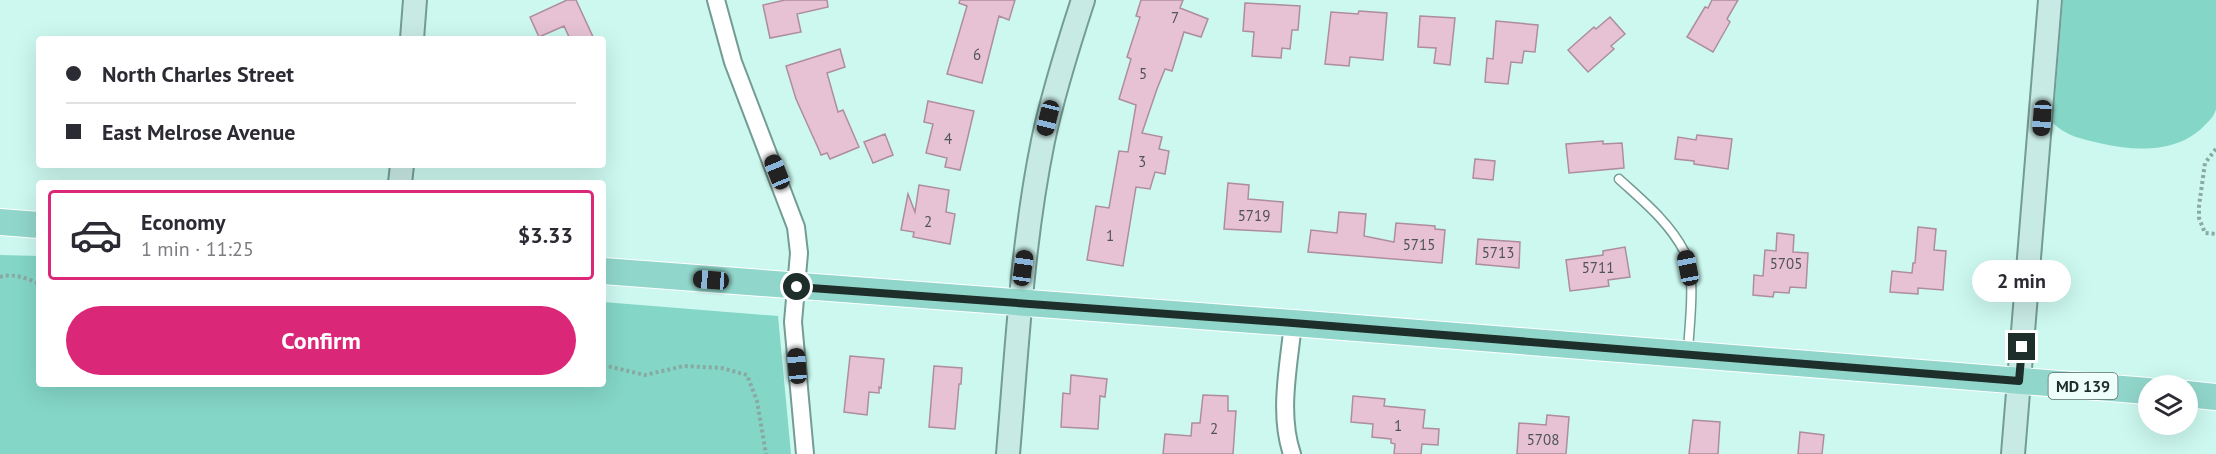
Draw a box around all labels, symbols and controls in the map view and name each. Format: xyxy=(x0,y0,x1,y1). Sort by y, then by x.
house number: 7 xyxy=(1171,8,1179,27)
house number: 6 xyxy=(973,45,981,64)
text: North Charles Street xyxy=(102,60,294,88)
house number: 5 xyxy=(1139,64,1147,83)
car xyxy=(1035,98,1061,138)
car xyxy=(2032,99,2052,137)
text: East Melrose Avenue xyxy=(102,118,295,146)
house number: 4 xyxy=(944,129,952,148)
car xyxy=(762,152,792,192)
house number: 3 xyxy=(1138,152,1146,171)
house number: 5719 xyxy=(1238,206,1270,225)
icon: car xyxy=(69,208,123,262)
text: Economy xyxy=(141,208,225,236)
house number: 2 xyxy=(924,212,932,231)
text: $3.33 xyxy=(518,221,573,249)
house number: 1 xyxy=(1106,226,1114,245)
house number: 5715 xyxy=(1403,235,1435,254)
text: 1 min · 11:25 xyxy=(141,236,254,262)
house number: 5713 xyxy=(1482,243,1514,262)
car xyxy=(1012,249,1034,287)
car xyxy=(1676,249,1700,287)
house number: 5705 xyxy=(1770,254,1802,273)
house number: 5711 xyxy=(1582,258,1614,277)
callout: 2 min xyxy=(1972,260,2072,302)
text: 2 min xyxy=(1997,268,2046,294)
car xyxy=(692,270,730,290)
route start xyxy=(783,273,810,300)
button: Confirm xyxy=(66,306,576,375)
route end xyxy=(2008,333,2035,360)
car xyxy=(786,347,808,385)
road number: MD 139 xyxy=(2048,373,2118,399)
map controls xyxy=(2138,375,2198,435)
button: layers xyxy=(2138,375,2198,435)
house number: 1 xyxy=(1394,416,1402,435)
house number: 2 xyxy=(1210,419,1218,438)
house number: 5708 xyxy=(1527,430,1559,449)

